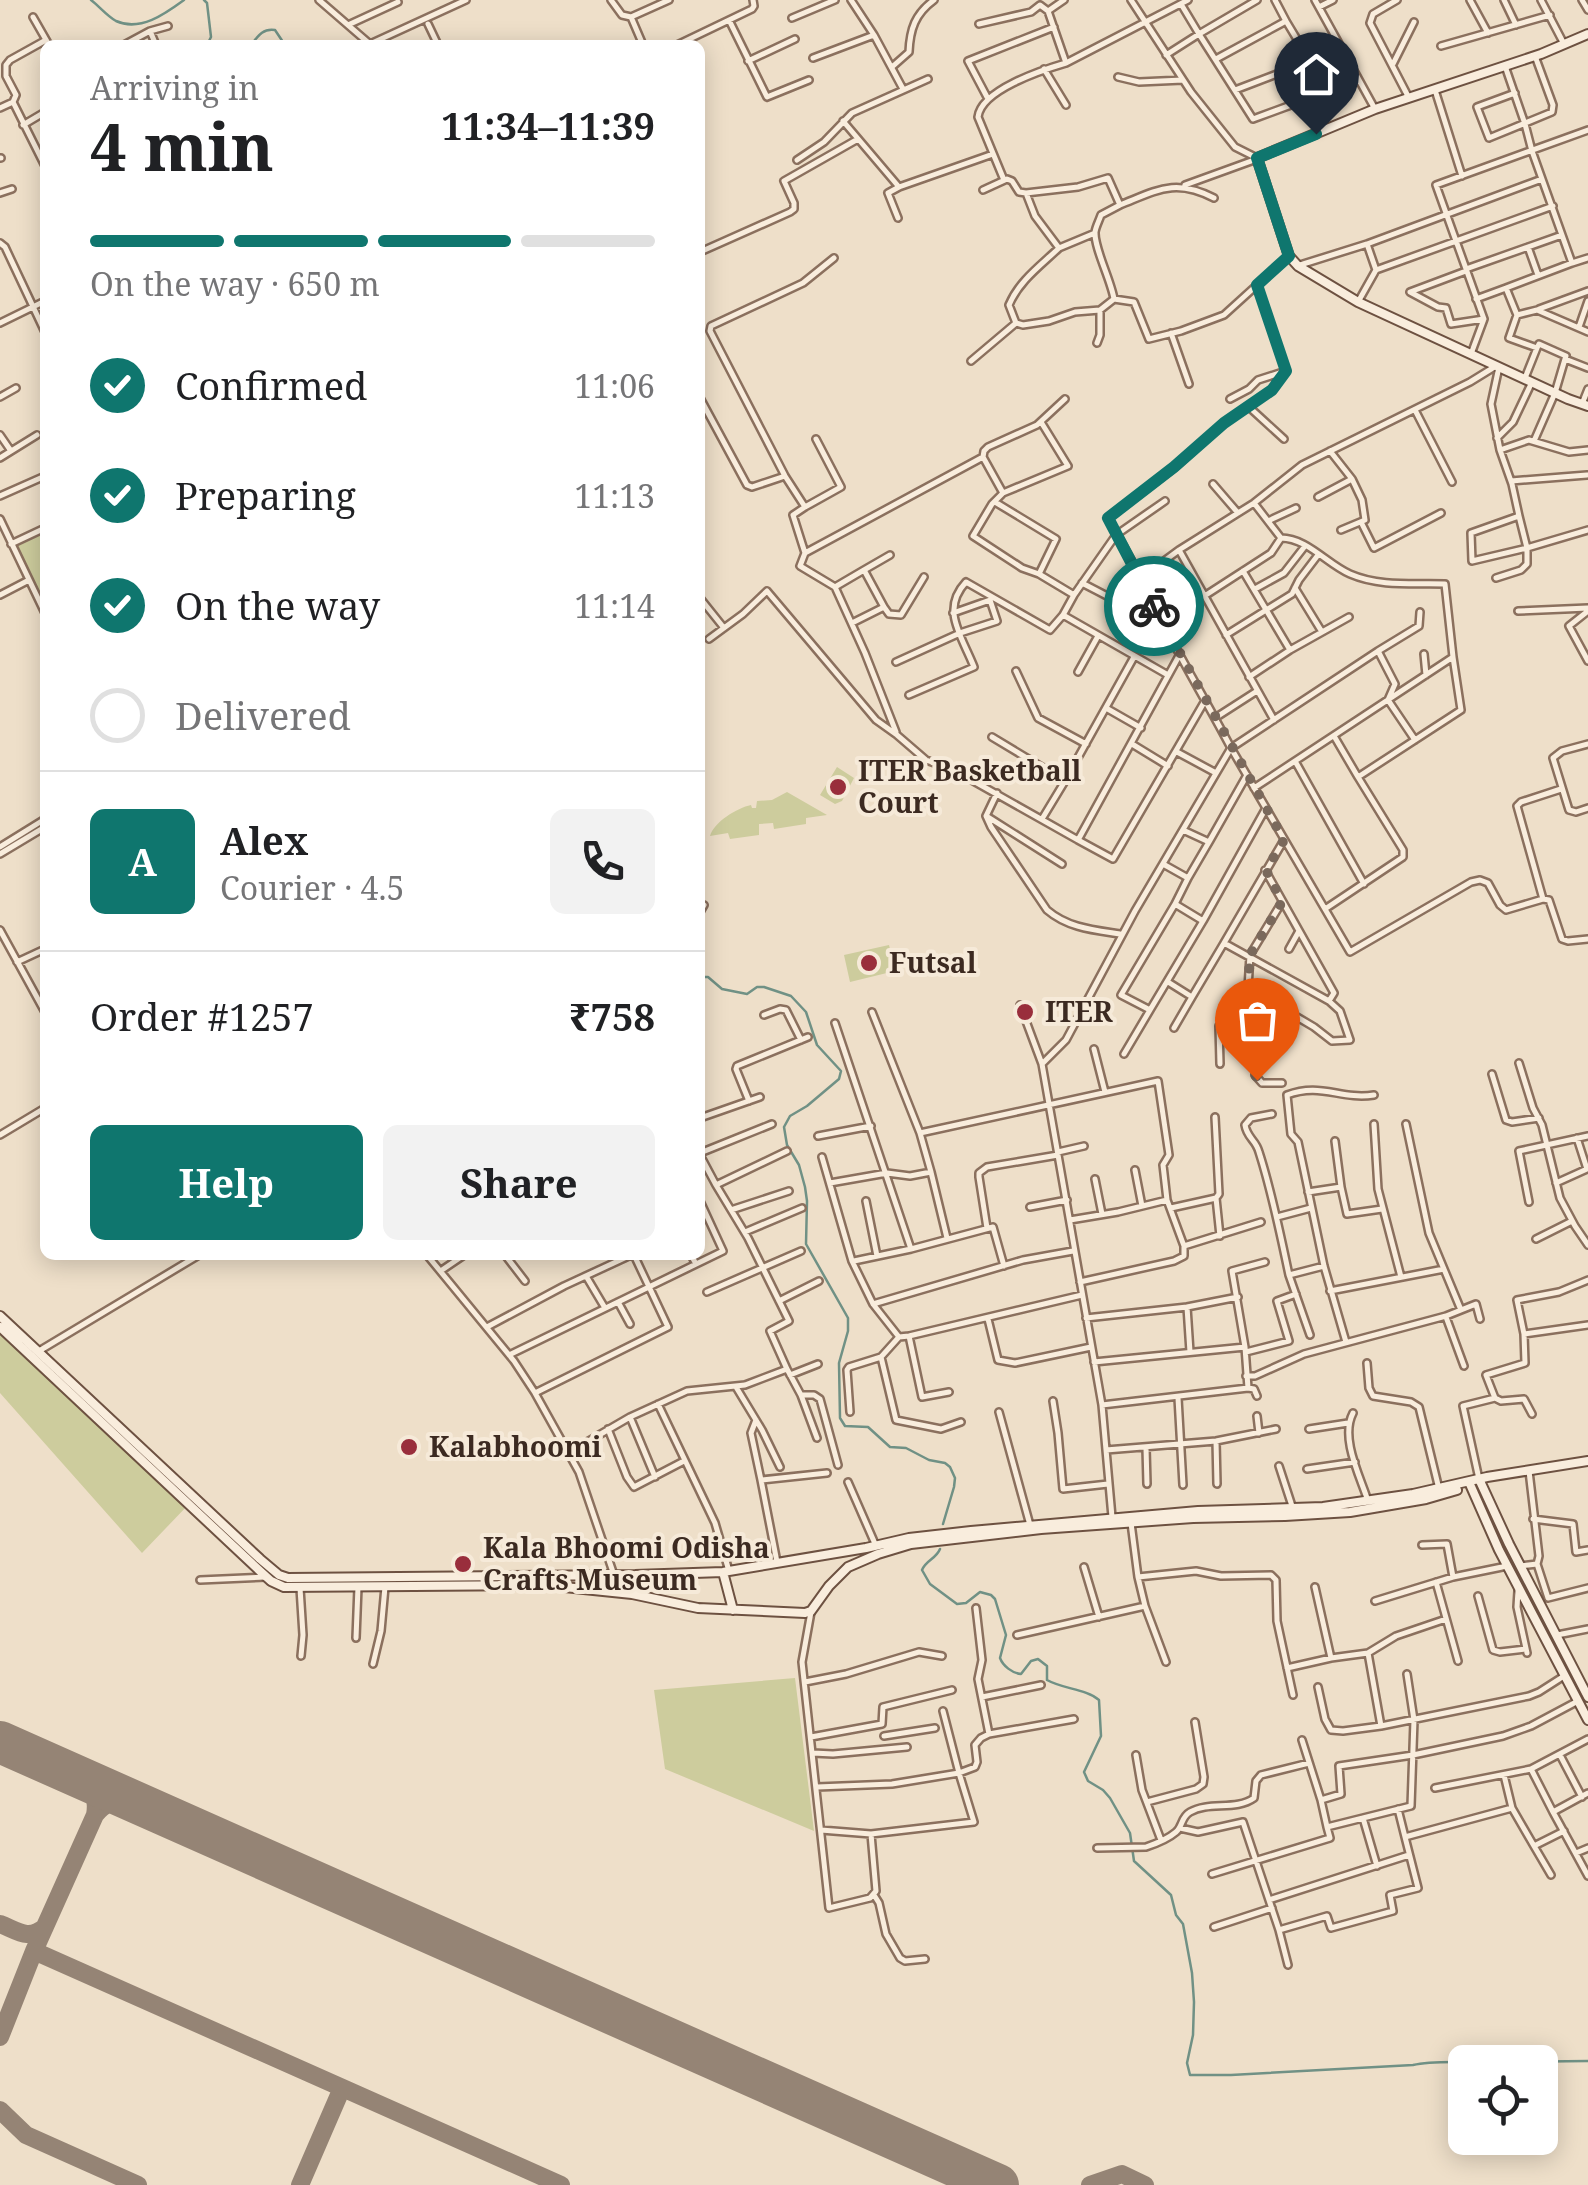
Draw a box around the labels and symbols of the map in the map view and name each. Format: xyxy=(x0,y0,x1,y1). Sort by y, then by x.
pin xyxy=(1274,32,1359,135)
courier xyxy=(1104,556,1204,656)
place label: ITER Basketball Court xyxy=(858,751,1082,821)
marker: ITER Basketball Court xyxy=(827,776,849,798)
place label: Futsal xyxy=(889,943,977,981)
marker: Futsal xyxy=(858,952,880,974)
pin xyxy=(1215,978,1300,1081)
place label: ITER xyxy=(1045,992,1114,1030)
marker: ITER xyxy=(1014,1001,1036,1023)
place label: Kalabhoomi xyxy=(429,1427,602,1465)
marker: Kalabhoomi xyxy=(398,1436,420,1458)
place label: Kala Bhoomi Odisha Crafts Museum xyxy=(483,1528,770,1598)
marker: Kala Bhoomi Odisha Crafts Museum xyxy=(452,1553,474,1575)

